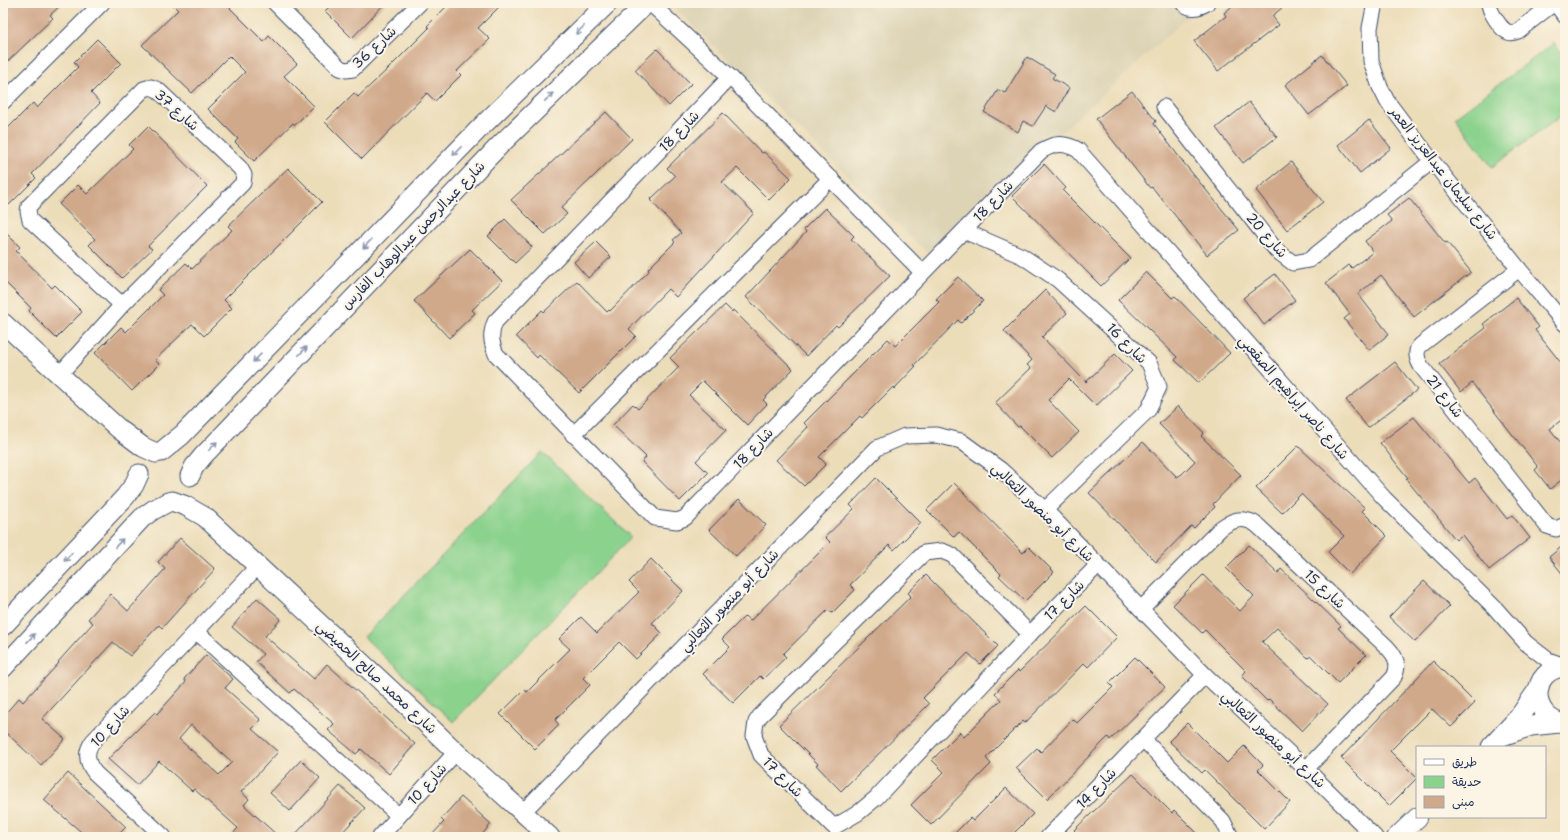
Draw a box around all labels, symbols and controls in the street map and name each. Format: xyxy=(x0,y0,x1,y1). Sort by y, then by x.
street label: شارع 36 xyxy=(348,22,401,73)
one-way arrow xyxy=(575,25,585,35)
street label: شارع 37 xyxy=(150,85,203,135)
one-way arrow xyxy=(544,92,554,102)
street label: شارع سليمان عبدالعزيز العمر xyxy=(1385,102,1502,244)
street label: شارع 18 xyxy=(655,107,704,156)
one-way arrow xyxy=(453,146,462,156)
street label: شارع عبدالرحمن عبدالوهاب الفارس xyxy=(337,157,489,314)
street label: شارع 18 xyxy=(969,177,1018,226)
street label: شارع 20 xyxy=(1242,209,1292,262)
one-way arrow xyxy=(363,239,372,249)
street label: شارع 16 xyxy=(1102,319,1151,368)
street label: شارع ناصر إبراهيم الصقعبي xyxy=(1232,331,1353,466)
one-way arrow xyxy=(298,347,307,357)
one-way arrow xyxy=(252,353,262,363)
street label: شارع 21 xyxy=(1422,371,1467,422)
street label: شارع 18 xyxy=(729,424,778,473)
one-way arrow xyxy=(208,441,218,451)
street label: شارع أبو منصور الثعالبي xyxy=(985,459,1098,568)
one-way arrow xyxy=(114,538,124,548)
street label: شارع أبو منصور الثعالبي xyxy=(676,545,785,658)
one-way arrow xyxy=(64,552,73,562)
street label: شارع 15 xyxy=(1300,566,1349,613)
street label: شارع 17 xyxy=(1040,576,1089,625)
street label: شارع محمد صالح الحميضي xyxy=(310,616,441,741)
one-way arrow xyxy=(26,634,35,644)
street label: شارع أبو منصور الثعالبي xyxy=(1216,686,1330,795)
street label: شارع 10 xyxy=(86,701,134,751)
legend xyxy=(1416,746,1546,818)
street label: شارع 17 xyxy=(758,753,807,802)
text: طريق xyxy=(1452,754,1477,770)
street label: شارع 10 xyxy=(403,759,451,809)
street label: شارع 14 xyxy=(1072,764,1121,813)
text: حديقة xyxy=(1452,774,1481,790)
text: مبنى xyxy=(1452,794,1475,810)

